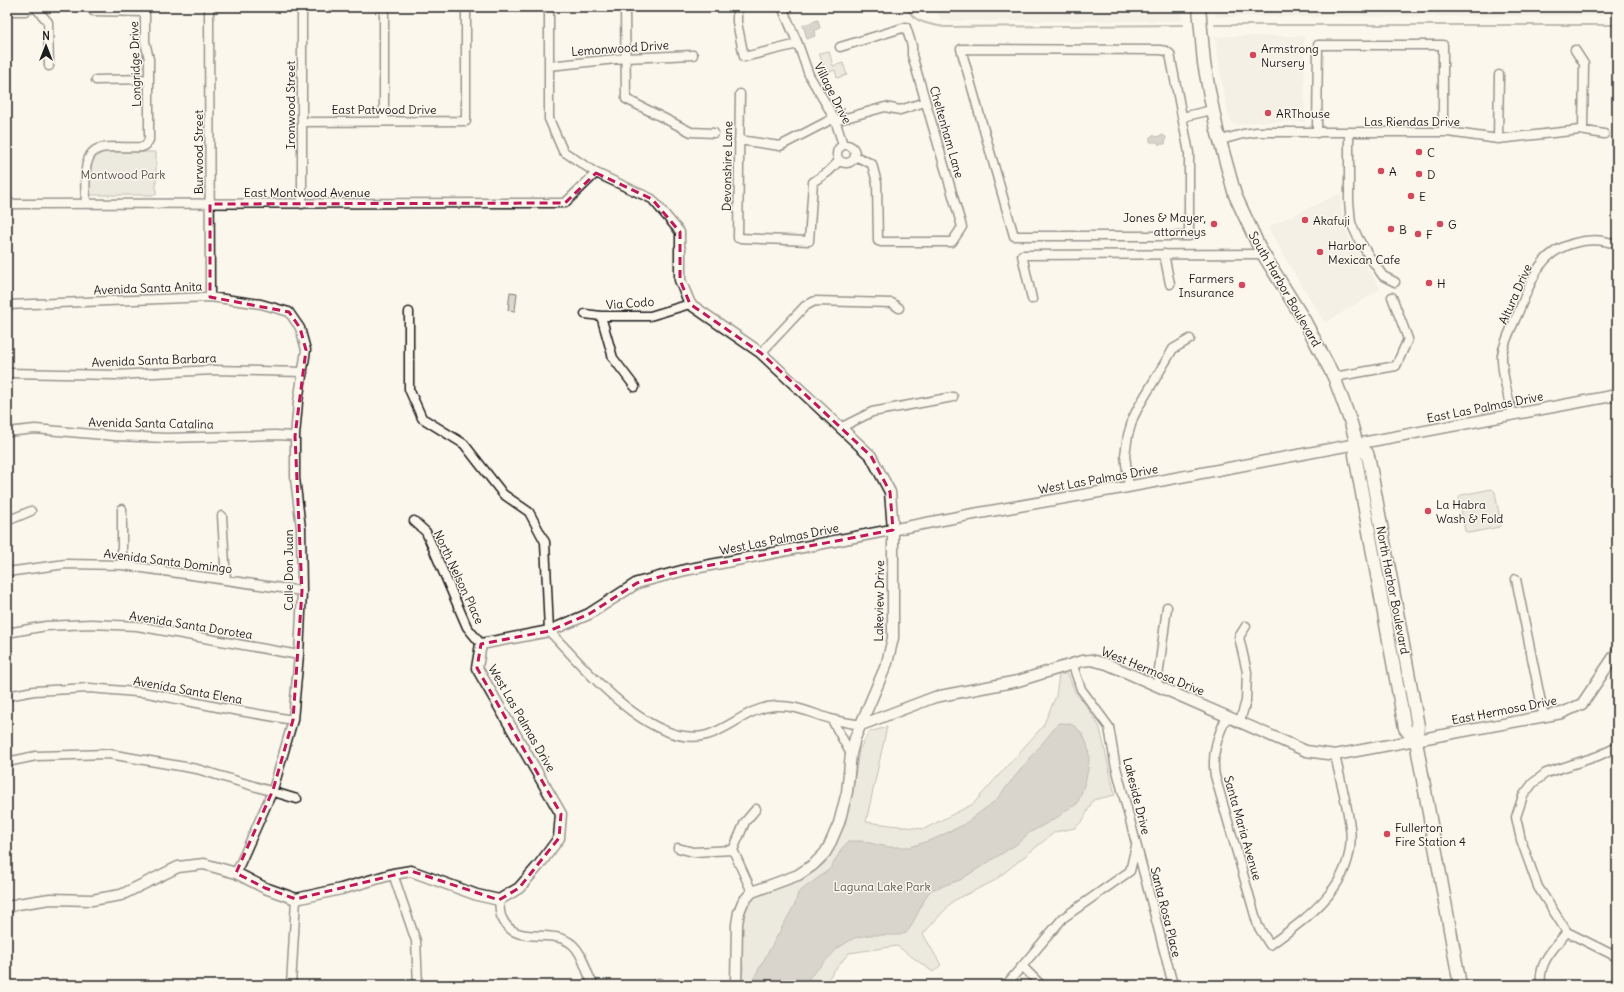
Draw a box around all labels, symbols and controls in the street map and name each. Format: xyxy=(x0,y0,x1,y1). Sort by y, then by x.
street label: Longridge Drive xyxy=(126,21,144,107)
north arrow xyxy=(26,26,66,66)
text: N xyxy=(42,29,50,43)
street label: Lemonwood Drive xyxy=(571,37,669,59)
place label: Armstrong Nursery xyxy=(1261,41,1319,70)
marker: Armstrong Nursery xyxy=(1248,50,1258,60)
street label: Village Drive xyxy=(811,60,855,126)
street label: Ironwood Street xyxy=(283,61,298,149)
street label: Cheltenham Lane xyxy=(927,84,967,180)
street label: East Patwood Drive xyxy=(331,102,437,117)
place label: ARThouse xyxy=(1276,106,1330,121)
marker: ARThouse xyxy=(1263,108,1273,118)
street label: Burwood Street xyxy=(191,110,206,194)
street label: Las Riendas Drive xyxy=(1364,114,1460,129)
street label: Devonshire Lane xyxy=(719,121,735,211)
place label: C xyxy=(1427,145,1435,160)
marker: C xyxy=(1414,147,1424,157)
place label: A xyxy=(1389,164,1397,179)
marker: A xyxy=(1376,166,1386,176)
park label: Montwood Park xyxy=(81,167,165,182)
place label: D xyxy=(1427,167,1436,182)
marker: D xyxy=(1414,169,1424,179)
street label: East Montwood Avenue xyxy=(244,185,370,200)
place label: E xyxy=(1419,189,1426,204)
marker: E xyxy=(1406,191,1416,201)
place label: Jones & Mayer, attorneys xyxy=(1123,210,1206,239)
place label: Akafuji xyxy=(1313,213,1350,228)
marker: Akafuji xyxy=(1300,215,1310,225)
place label: G xyxy=(1448,217,1457,232)
marker: Jones & Mayer, attorneys xyxy=(1209,219,1219,229)
marker: G xyxy=(1435,219,1445,229)
place label: B xyxy=(1399,222,1407,237)
marker: B xyxy=(1386,224,1396,234)
place label: F xyxy=(1426,227,1433,242)
street label: South Harbor Boulevard xyxy=(1246,229,1324,349)
marker: F xyxy=(1413,229,1423,239)
place label: Harbor Mexican Cafe xyxy=(1328,238,1400,267)
marker: Harbor Mexican Cafe xyxy=(1315,247,1325,257)
street label: Altura Drive xyxy=(1495,262,1535,326)
place label: Farmers Insurance xyxy=(1179,271,1234,300)
place label: H xyxy=(1437,276,1446,291)
marker: H xyxy=(1424,278,1434,288)
street label: Avenida Santa Anita xyxy=(93,279,203,297)
marker: Farmers Insurance xyxy=(1237,280,1247,290)
street label: Via Codo xyxy=(605,294,655,312)
street label: Avenida Santa Barbara xyxy=(91,350,217,370)
street label: East Las Palmas Drive xyxy=(1426,388,1544,426)
street label: Avenida Santa Catalina xyxy=(88,414,214,432)
street label: West Las Palmas Drive xyxy=(1037,461,1159,497)
place label: La Habra Wash & Fold xyxy=(1436,497,1503,526)
marker: La Habra Wash & Fold xyxy=(1423,506,1433,516)
street label: West Las Palmas Drive xyxy=(718,520,840,558)
street label: North Harbor Boulevard xyxy=(1373,525,1413,655)
street label: North Nelson Place xyxy=(431,528,487,626)
street label: Calle Don Juan xyxy=(281,529,296,611)
street label: Avenida Santa Domingo xyxy=(103,546,233,576)
street label: Lakeview Drive xyxy=(871,560,887,642)
street label: Avenida Santa Dorotea xyxy=(128,608,254,642)
street label: West Hermosa Drive xyxy=(1099,643,1207,699)
street label: West Las Palmas Drive xyxy=(485,662,559,774)
street label: Avenida Santa Elena xyxy=(132,673,244,707)
street label: East Hermosa Drive xyxy=(1450,692,1558,728)
street label: Lakeside Drive xyxy=(1120,756,1154,836)
street label: Santa Maria Avenue xyxy=(1221,774,1265,882)
place label: Fullerton Fire Station 4 xyxy=(1395,820,1466,849)
marker: Fullerton Fire Station 4 xyxy=(1382,829,1392,839)
street label: Santa Rosa Place xyxy=(1148,865,1184,959)
park label: Laguna Lake Park xyxy=(833,879,931,894)

